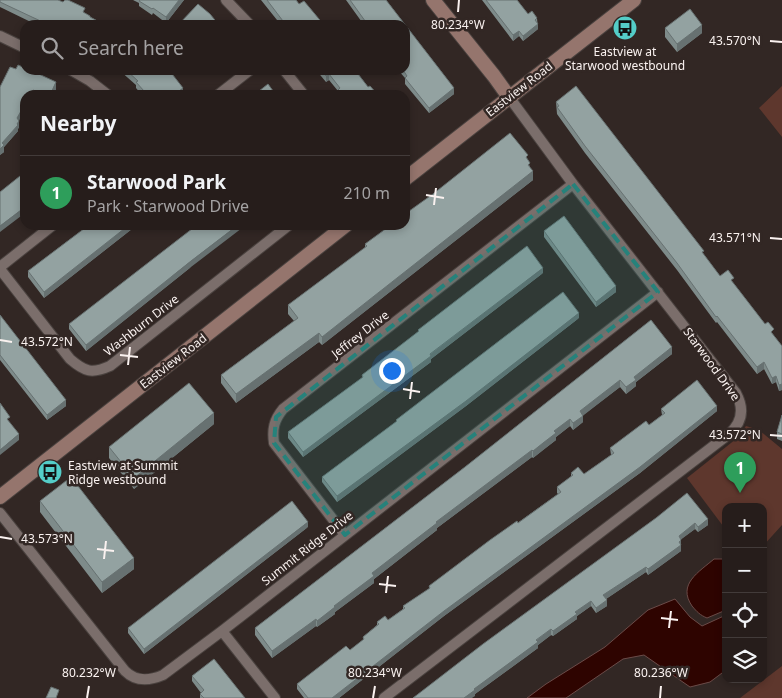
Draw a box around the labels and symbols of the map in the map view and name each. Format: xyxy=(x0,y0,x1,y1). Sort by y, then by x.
bus stop icon: Eastview at Starwood westbound xyxy=(612,15,638,41)
text: 80.234°W xyxy=(431,16,485,33)
text: 43.570°N xyxy=(709,32,761,49)
place label: Eastview at Starwood westbound xyxy=(565,43,685,74)
street label: Eastview Road xyxy=(482,57,556,121)
text: 43.571°N xyxy=(709,229,761,246)
street label: Washburn Drive xyxy=(100,290,182,360)
street label: Jeffrey Drive xyxy=(327,306,392,362)
street label: Starwood Drive xyxy=(680,324,745,404)
street label: Eastview Road xyxy=(136,329,210,393)
text: 43.572°N xyxy=(21,333,73,350)
your location xyxy=(379,358,405,384)
text: 43.572°N xyxy=(709,426,761,443)
pin: 1 xyxy=(724,452,756,493)
place label: Eastview at Summit Ridge westbound xyxy=(68,457,178,488)
bus stop icon: Eastview at Summit Ridge westbound xyxy=(37,459,63,485)
street label: Summit Ridge Drive xyxy=(258,507,356,589)
text: 43.573°N xyxy=(21,530,73,547)
text: 80.232°W xyxy=(62,664,116,681)
text: 80.234°W xyxy=(348,664,402,681)
text: 80.236°W xyxy=(634,664,688,681)

